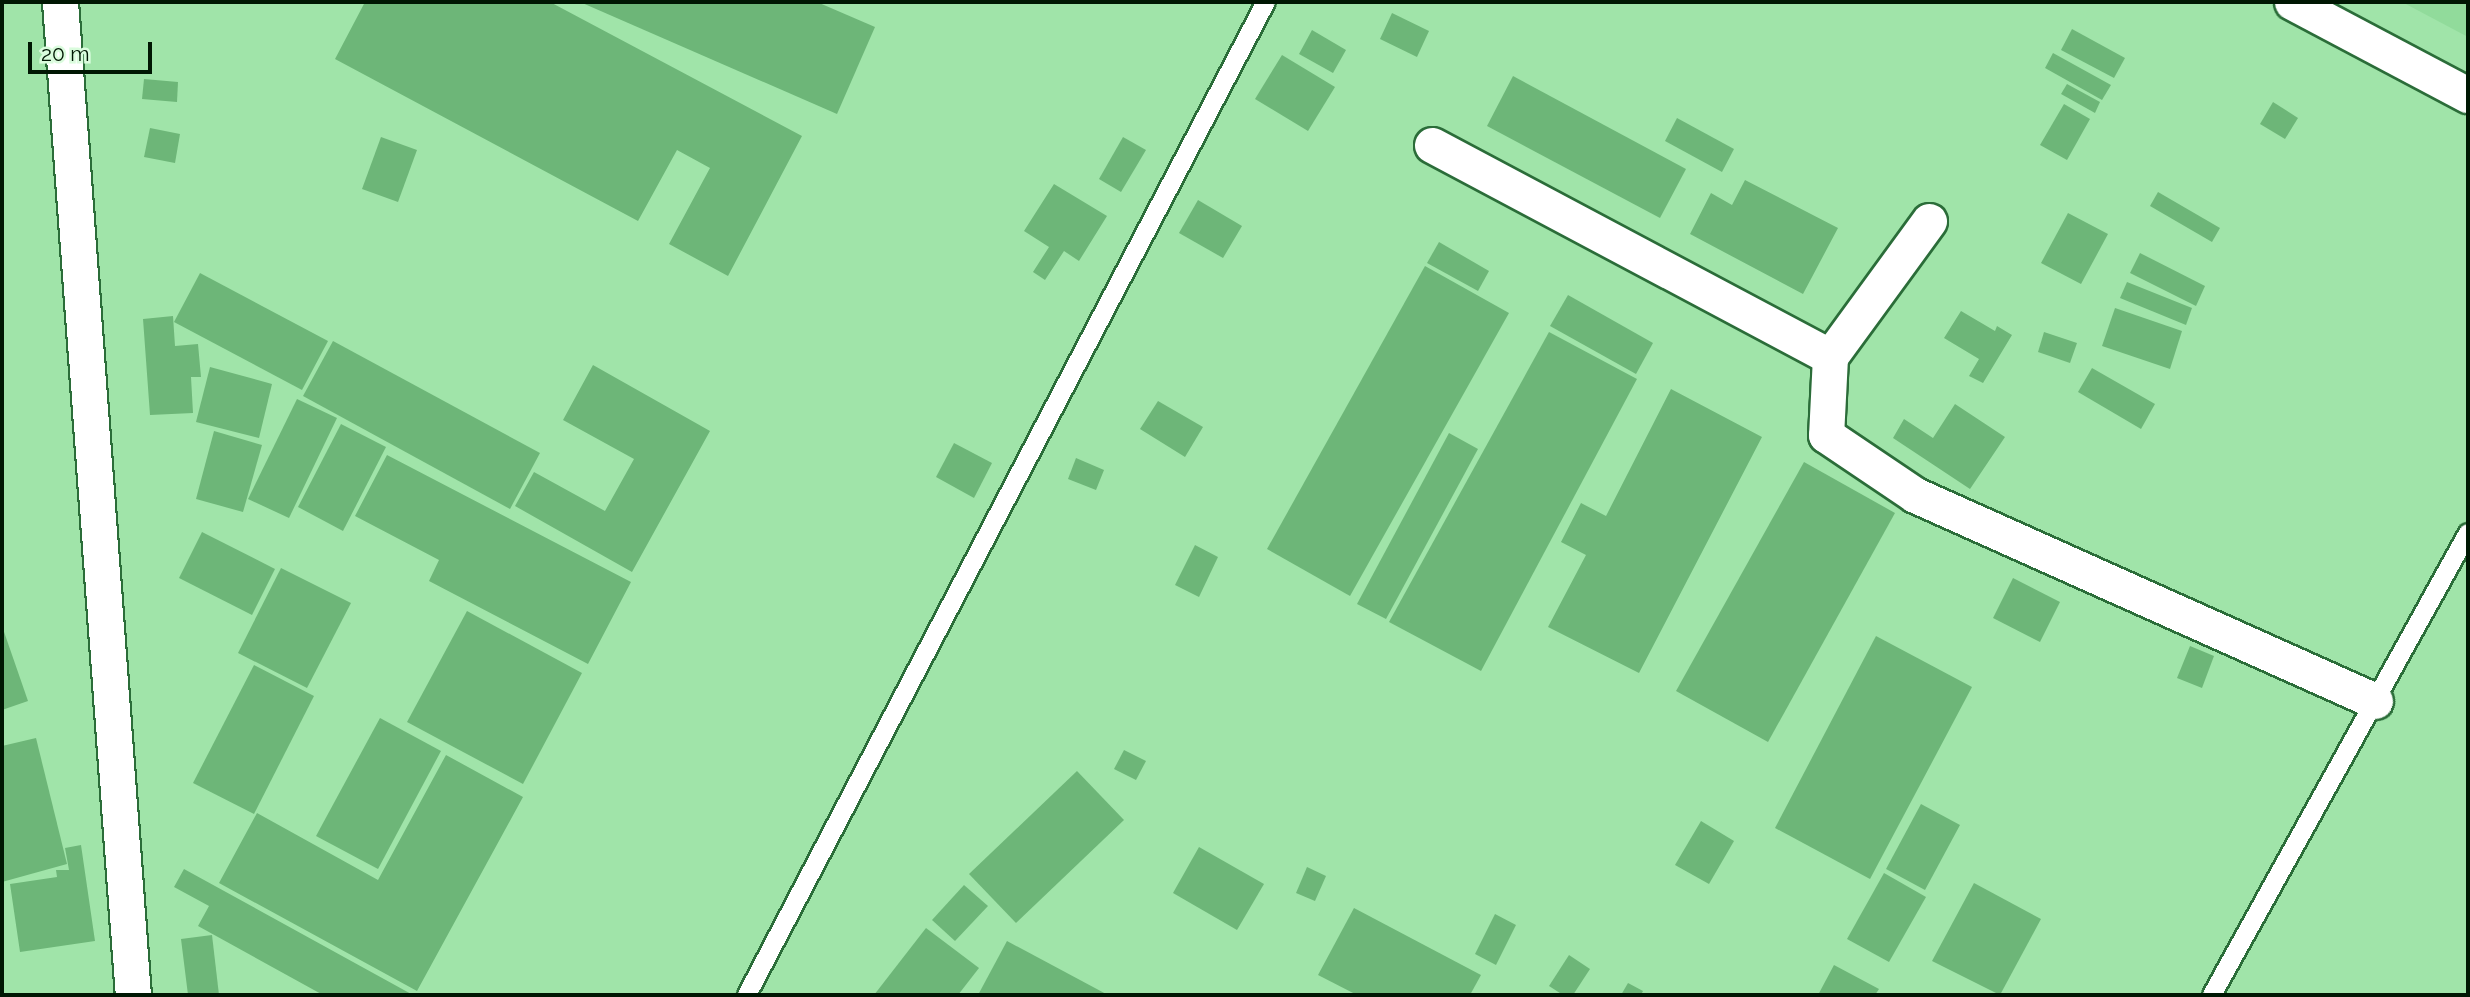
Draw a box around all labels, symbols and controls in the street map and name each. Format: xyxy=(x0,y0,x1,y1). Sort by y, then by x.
scale bar xyxy=(32,28,156,72)
text: 20 m xyxy=(41,41,89,66)

